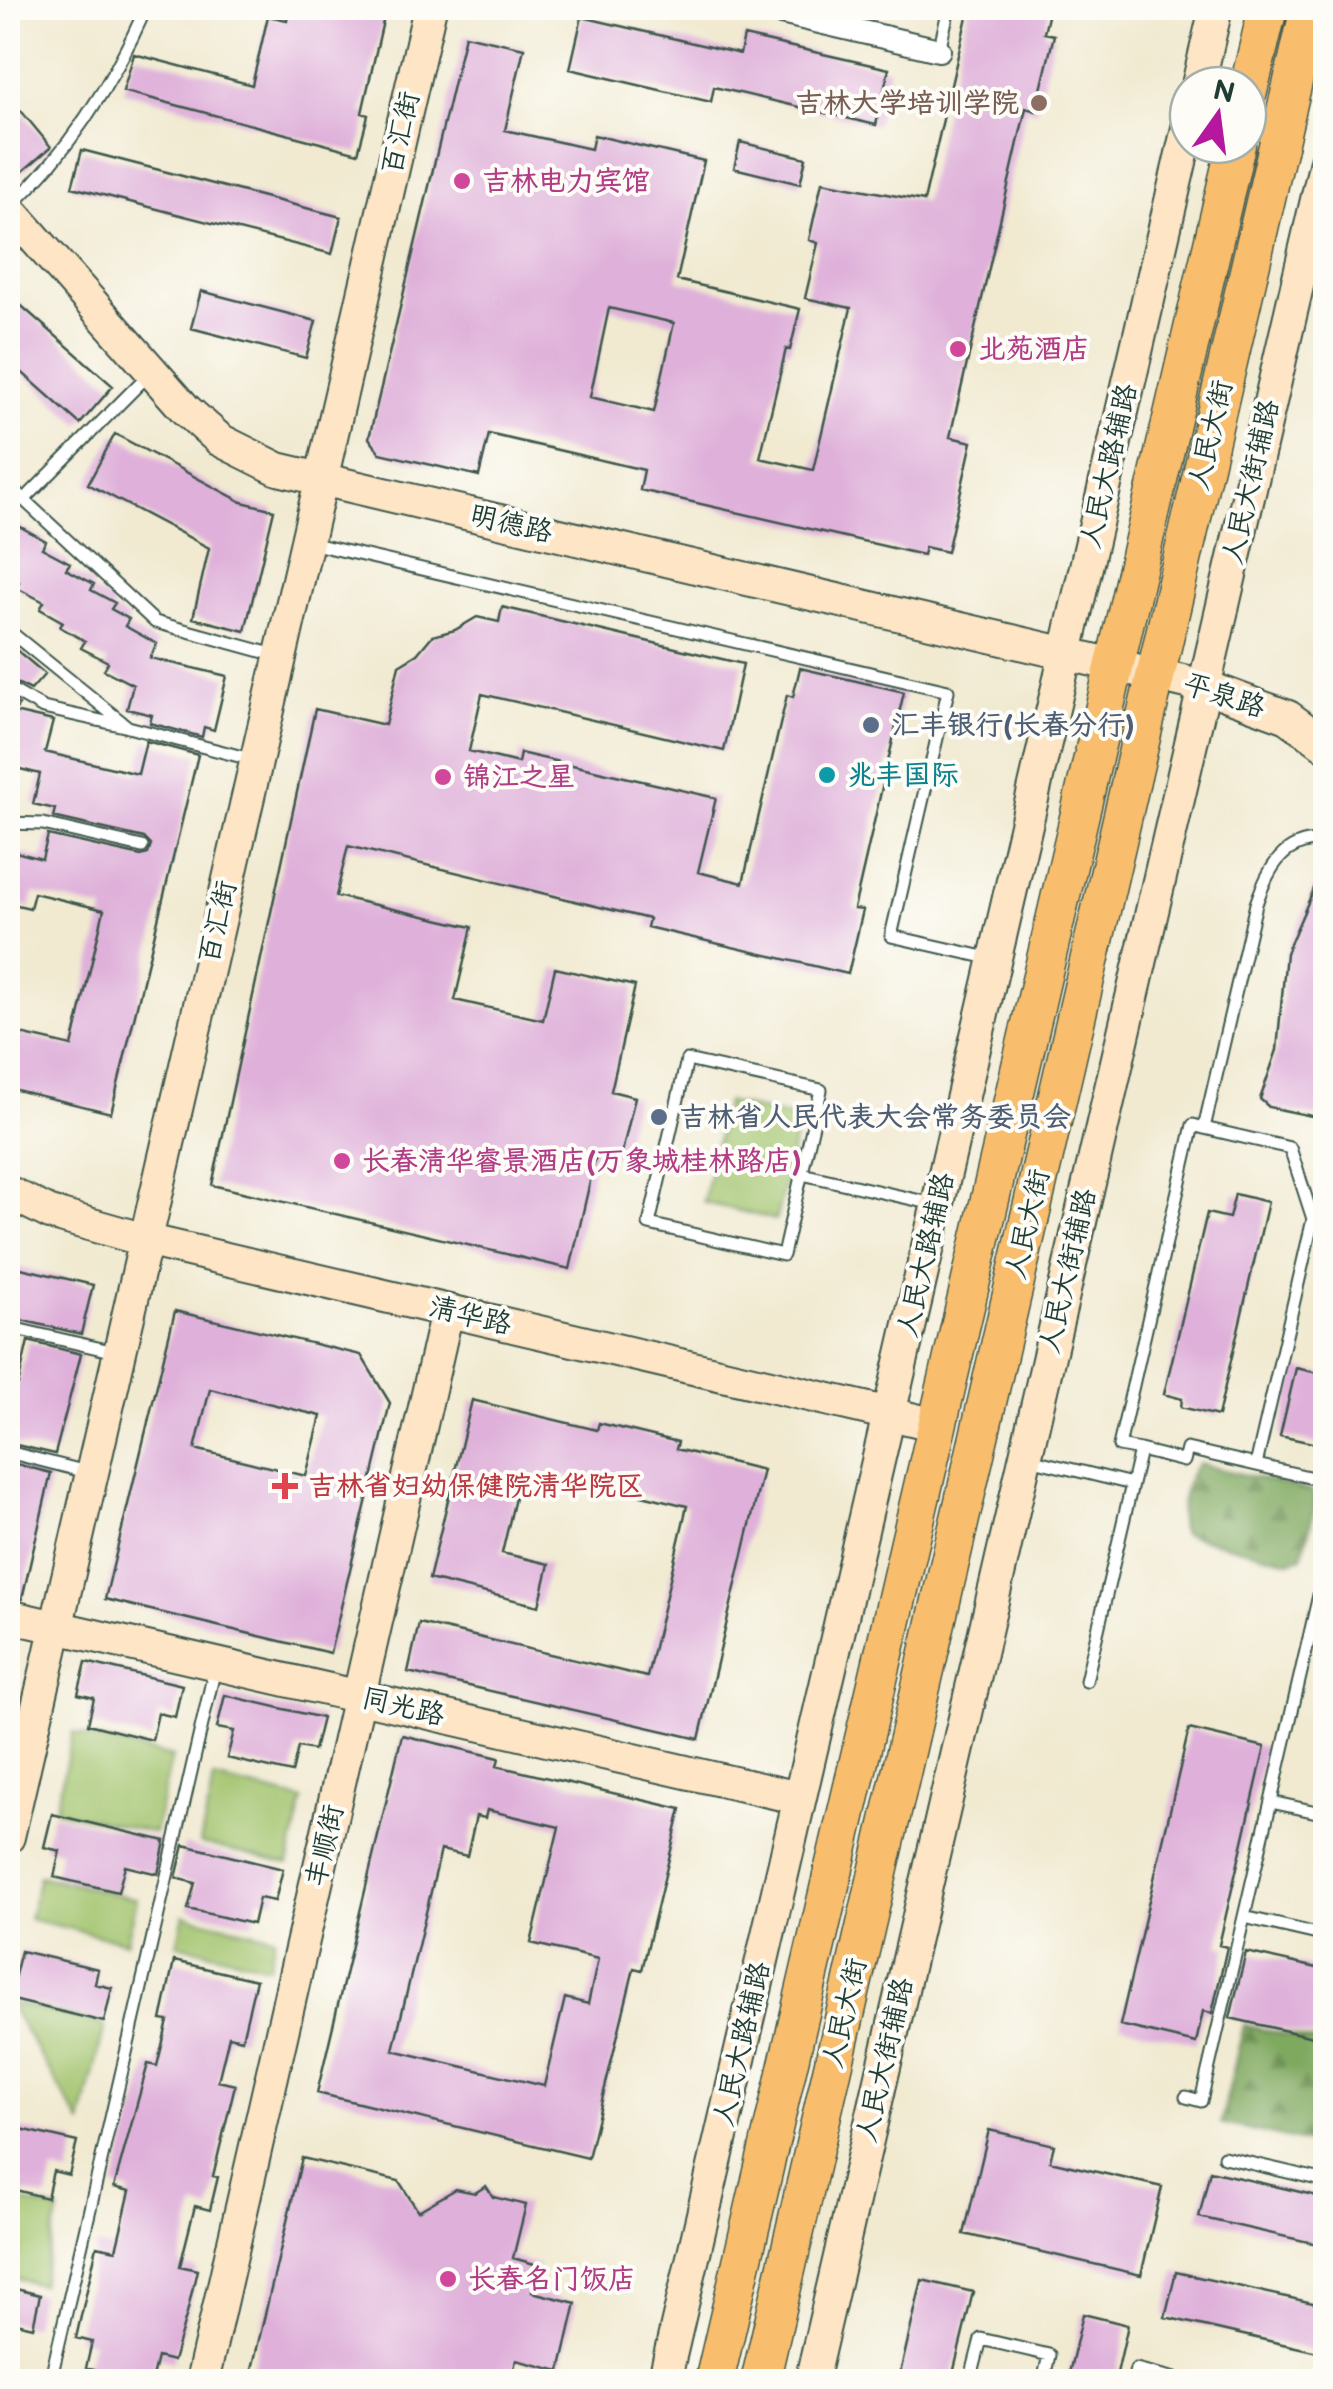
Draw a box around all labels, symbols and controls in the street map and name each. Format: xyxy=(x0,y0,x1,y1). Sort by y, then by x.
north arrow xyxy=(1168,65,1268,165)
text: N xyxy=(1209,74,1238,111)
place label: 吉林大学培训学院 xyxy=(795,87,1019,120)
street label: 百汇街 xyxy=(375,88,427,178)
marker: 吉林大学培训学院 xyxy=(1028,92,1050,114)
place label: 吉林电力宾馆 xyxy=(482,165,650,198)
marker: 吉林电力宾馆 xyxy=(451,170,473,192)
place label: 北苑酒店 xyxy=(978,333,1090,366)
marker: 北苑酒店 xyxy=(947,338,969,360)
street label: 人民大街 xyxy=(1182,377,1240,493)
street label: 人民大路辅路 xyxy=(1074,380,1144,552)
street label: 人民大街辅路 xyxy=(1216,396,1286,568)
street label: 明德路 xyxy=(466,498,556,550)
street label: 平泉路 xyxy=(1179,667,1269,725)
place label: 汇丰银行(长春分行) xyxy=(891,709,1135,742)
marker: 汇丰银行(长春分行) xyxy=(860,714,882,736)
place label: 兆丰国际 xyxy=(847,759,959,792)
place label: 锦江之星 xyxy=(463,761,575,794)
marker: 兆丰国际 xyxy=(816,764,838,786)
marker: 锦江之星 xyxy=(432,766,454,788)
street label: 百汇街 xyxy=(192,877,244,967)
place label: 吉林省人民代表大会常务委员会 xyxy=(679,1101,1071,1134)
marker: 吉林省人民代表大会常务委员会 xyxy=(648,1106,670,1128)
place label: 长春清华睿景酒店(万象城桂林路店) xyxy=(362,1145,802,1178)
marker: 长春清华睿景酒店(万象城桂林路店) xyxy=(331,1150,353,1172)
street label: 人民大街 xyxy=(999,1166,1057,1282)
street label: 人民大路辅路 xyxy=(891,1169,961,1341)
street label: 人民大街辅路 xyxy=(1033,1185,1103,1357)
street label: 清华路 xyxy=(425,1290,515,1342)
place label: 吉林省妇幼保健院清华院区 xyxy=(308,1470,644,1503)
marker: 吉林省妇幼保健院清华院区 xyxy=(272,1473,298,1499)
street label: 同光路 xyxy=(358,1681,448,1733)
street label: 丰顺街 xyxy=(299,1801,351,1891)
street label: 人民大街 xyxy=(816,1955,874,2071)
street label: 人民大路辅路 xyxy=(707,1958,777,2130)
street label: 人民大街辅路 xyxy=(850,1974,920,2146)
place label: 长春名门饭店 xyxy=(468,2263,636,2296)
marker: 长春名门饭店 xyxy=(437,2268,459,2290)

